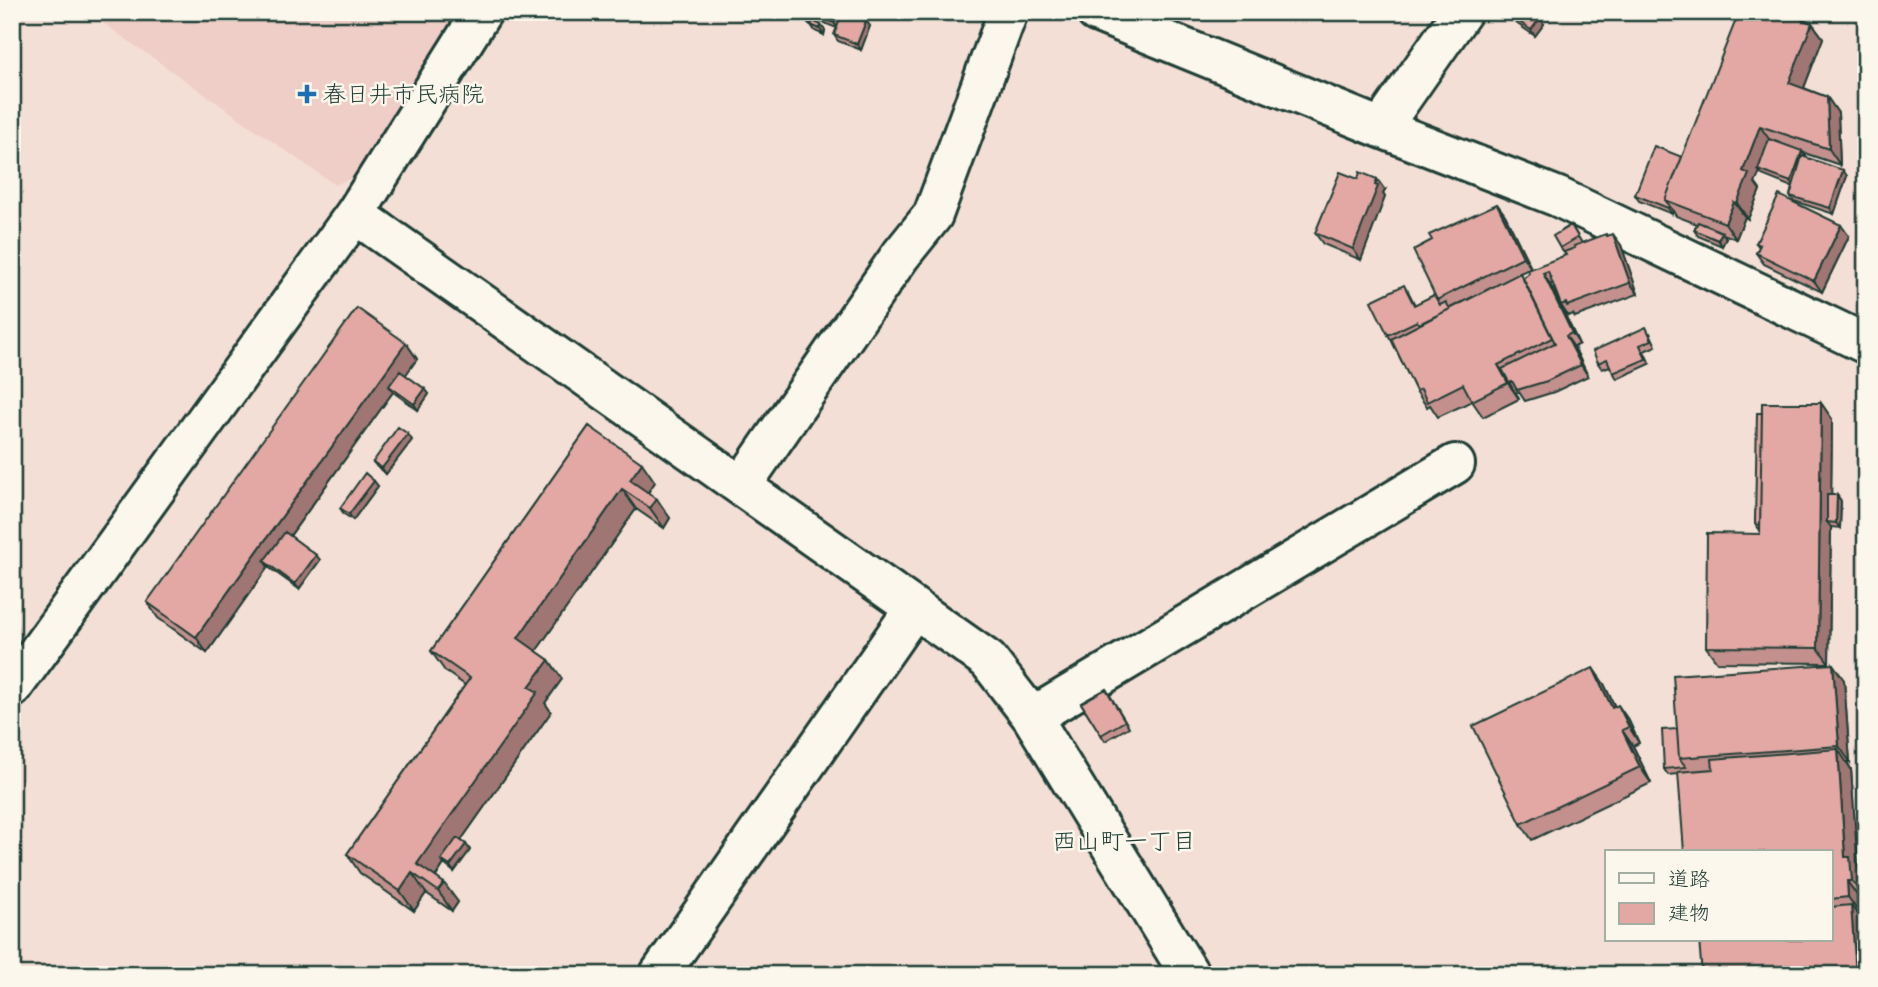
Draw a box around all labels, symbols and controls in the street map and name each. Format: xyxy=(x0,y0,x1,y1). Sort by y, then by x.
place label: 春日井市民病院 xyxy=(323,74,484,115)
marker: 春日井市民病院 xyxy=(297,84,317,104)
district label: 西山町一丁目 xyxy=(1052,820,1196,862)
legend xyxy=(1605,850,1832,942)
text: 道路 xyxy=(1668,860,1710,898)
text: 建物 xyxy=(1668,894,1710,932)

